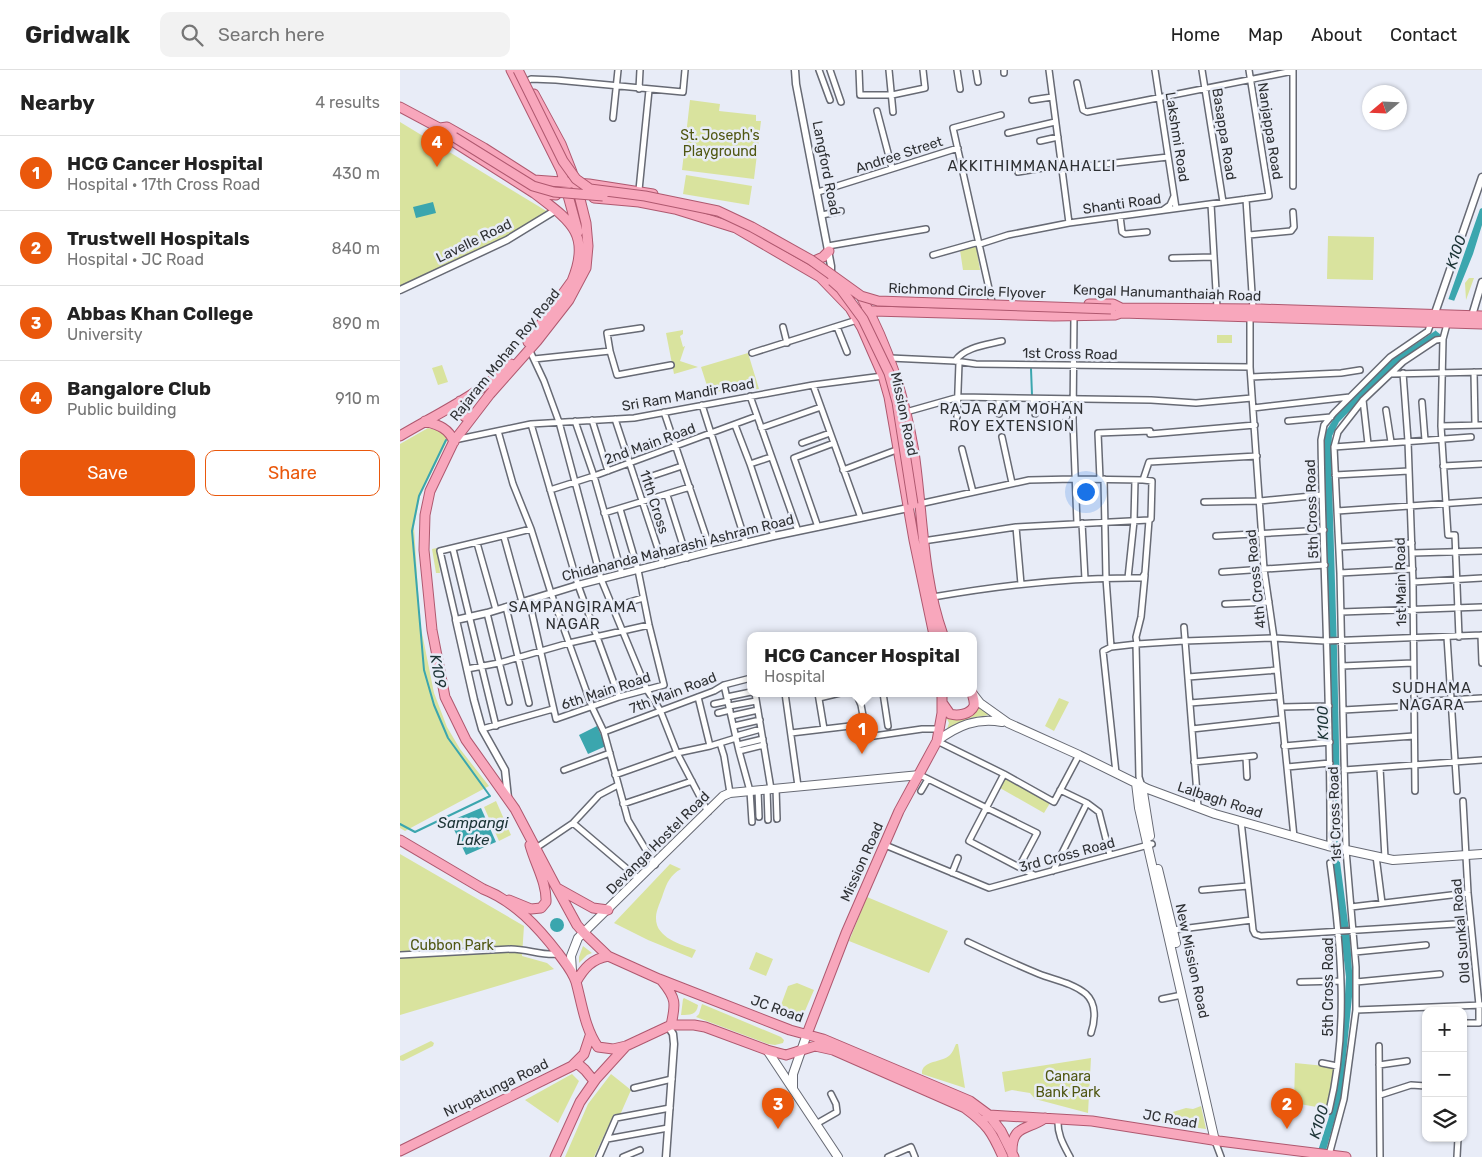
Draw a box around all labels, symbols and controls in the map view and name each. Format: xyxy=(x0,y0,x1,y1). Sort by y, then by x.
search box xyxy=(160,12,510,57)
text: Gridwalk xyxy=(25,21,130,49)
icon: search xyxy=(178,21,206,49)
text: Search here xyxy=(218,23,325,46)
text: Home xyxy=(1171,24,1220,46)
text: Map xyxy=(1248,24,1283,46)
text: About xyxy=(1311,24,1362,46)
text: Contact xyxy=(1390,24,1457,46)
street label: Nanjappa Road xyxy=(1254,81,1286,181)
north arrow xyxy=(1362,85,1407,130)
street label: Basappa Road xyxy=(1208,87,1240,181)
text: Nearby xyxy=(20,90,95,115)
street label: Lakshmi Road xyxy=(1162,91,1192,183)
text: 4 results xyxy=(315,93,380,112)
street label: Langford Road xyxy=(809,119,843,217)
pin: 4 xyxy=(421,126,453,167)
park label: St. Joseph's Playground xyxy=(680,127,760,160)
street label: Andree Street xyxy=(853,133,945,177)
text: HCG Cancer Hospital xyxy=(67,152,263,175)
district label: AKKITHIMMANAHALLI xyxy=(948,157,1116,175)
text: 1 xyxy=(32,164,40,183)
text: 430 m xyxy=(332,164,380,183)
text: Hospital · 17th Cross Road xyxy=(67,175,260,194)
street label: Shanti Road xyxy=(1082,190,1162,218)
street label: Lavelle Road xyxy=(433,215,515,267)
text: Trustwell Hospitals xyxy=(67,227,250,250)
water label: K100 xyxy=(1442,232,1470,271)
text: 2 xyxy=(31,239,41,258)
text: 840 m xyxy=(332,239,380,258)
text: Hospital · JC Road xyxy=(67,250,204,269)
street label: Richmond Circle Flyover xyxy=(888,280,1047,302)
street label: Kengal Hanumanthaiah Road xyxy=(1073,281,1261,305)
street label: Rajaram Mohan Roy Road xyxy=(446,285,564,425)
text: Abbas Khan College xyxy=(67,302,253,325)
text: 3 xyxy=(31,314,41,333)
text: 890 m xyxy=(332,314,380,333)
text: University xyxy=(67,325,143,344)
street label: 1st Cross Road xyxy=(1022,345,1118,363)
street label: Mission Road xyxy=(887,371,921,457)
street label: Sri Ram Mandir Road xyxy=(620,375,756,415)
text: Bangalore Club xyxy=(67,377,211,400)
text: 4 xyxy=(31,389,41,408)
text: 910 m xyxy=(335,389,380,408)
text: Public building xyxy=(67,400,177,419)
district label: RAJA RAM MOHAN ROY EXTENSION xyxy=(939,400,1085,435)
street label: 2nd Main Road xyxy=(602,420,698,468)
button: Save xyxy=(20,450,195,496)
button: Share xyxy=(205,450,380,496)
street label: 5th Cross Road xyxy=(1302,459,1322,559)
street label: 11th Cross xyxy=(636,468,672,536)
your location xyxy=(1073,479,1099,505)
street label: Chidananda Maharashi Ashram Road xyxy=(560,511,796,585)
street label: 4th Cross Road xyxy=(1242,529,1270,629)
street label: 1st Main Road xyxy=(1392,537,1410,627)
district label: SAMPANGIRAMA NAGAR xyxy=(509,598,637,633)
popup xyxy=(747,632,977,697)
text: HCG Cancer Hospital xyxy=(764,644,960,667)
water label: K109 xyxy=(426,653,450,690)
text: Hospital xyxy=(764,667,825,686)
street label: 6th Main Road xyxy=(559,669,653,713)
street label: 7th Main Road xyxy=(627,669,719,717)
district label: SUDHAMA NAGARA xyxy=(1392,679,1472,714)
water label: K100 xyxy=(1314,705,1332,740)
pin: 1 xyxy=(846,713,878,754)
street label: 1st Cross Road xyxy=(1325,766,1345,862)
street label: Lalbagh Road xyxy=(1175,778,1265,822)
street label: Devanga Hostel Road xyxy=(603,788,713,898)
water label: Sampangi Lake xyxy=(438,814,509,849)
street label: Mission Road xyxy=(837,820,887,904)
street label: 3rd Cross Road xyxy=(1017,834,1117,876)
street label: Old Sunkal Road xyxy=(1448,878,1474,984)
street label: New Mission Road xyxy=(1172,902,1212,1020)
park label: Cubbon Park xyxy=(410,937,495,954)
street label: 5th Cross Road xyxy=(1320,937,1337,1037)
street label: JC Road xyxy=(748,992,806,1026)
map controls xyxy=(1422,1007,1467,1142)
button: + xyxy=(1422,1007,1467,1052)
button: − xyxy=(1422,1052,1467,1097)
street label: Nrupatunga Road xyxy=(441,1055,551,1121)
park label: Canara Bank Park xyxy=(1035,1068,1101,1101)
pin: 3 xyxy=(762,1088,794,1129)
pin: 2 xyxy=(1271,1088,1303,1129)
button: layers xyxy=(1422,1097,1467,1142)
water label: K100 xyxy=(1306,1103,1332,1141)
street label: JC Road xyxy=(1142,1106,1198,1132)

